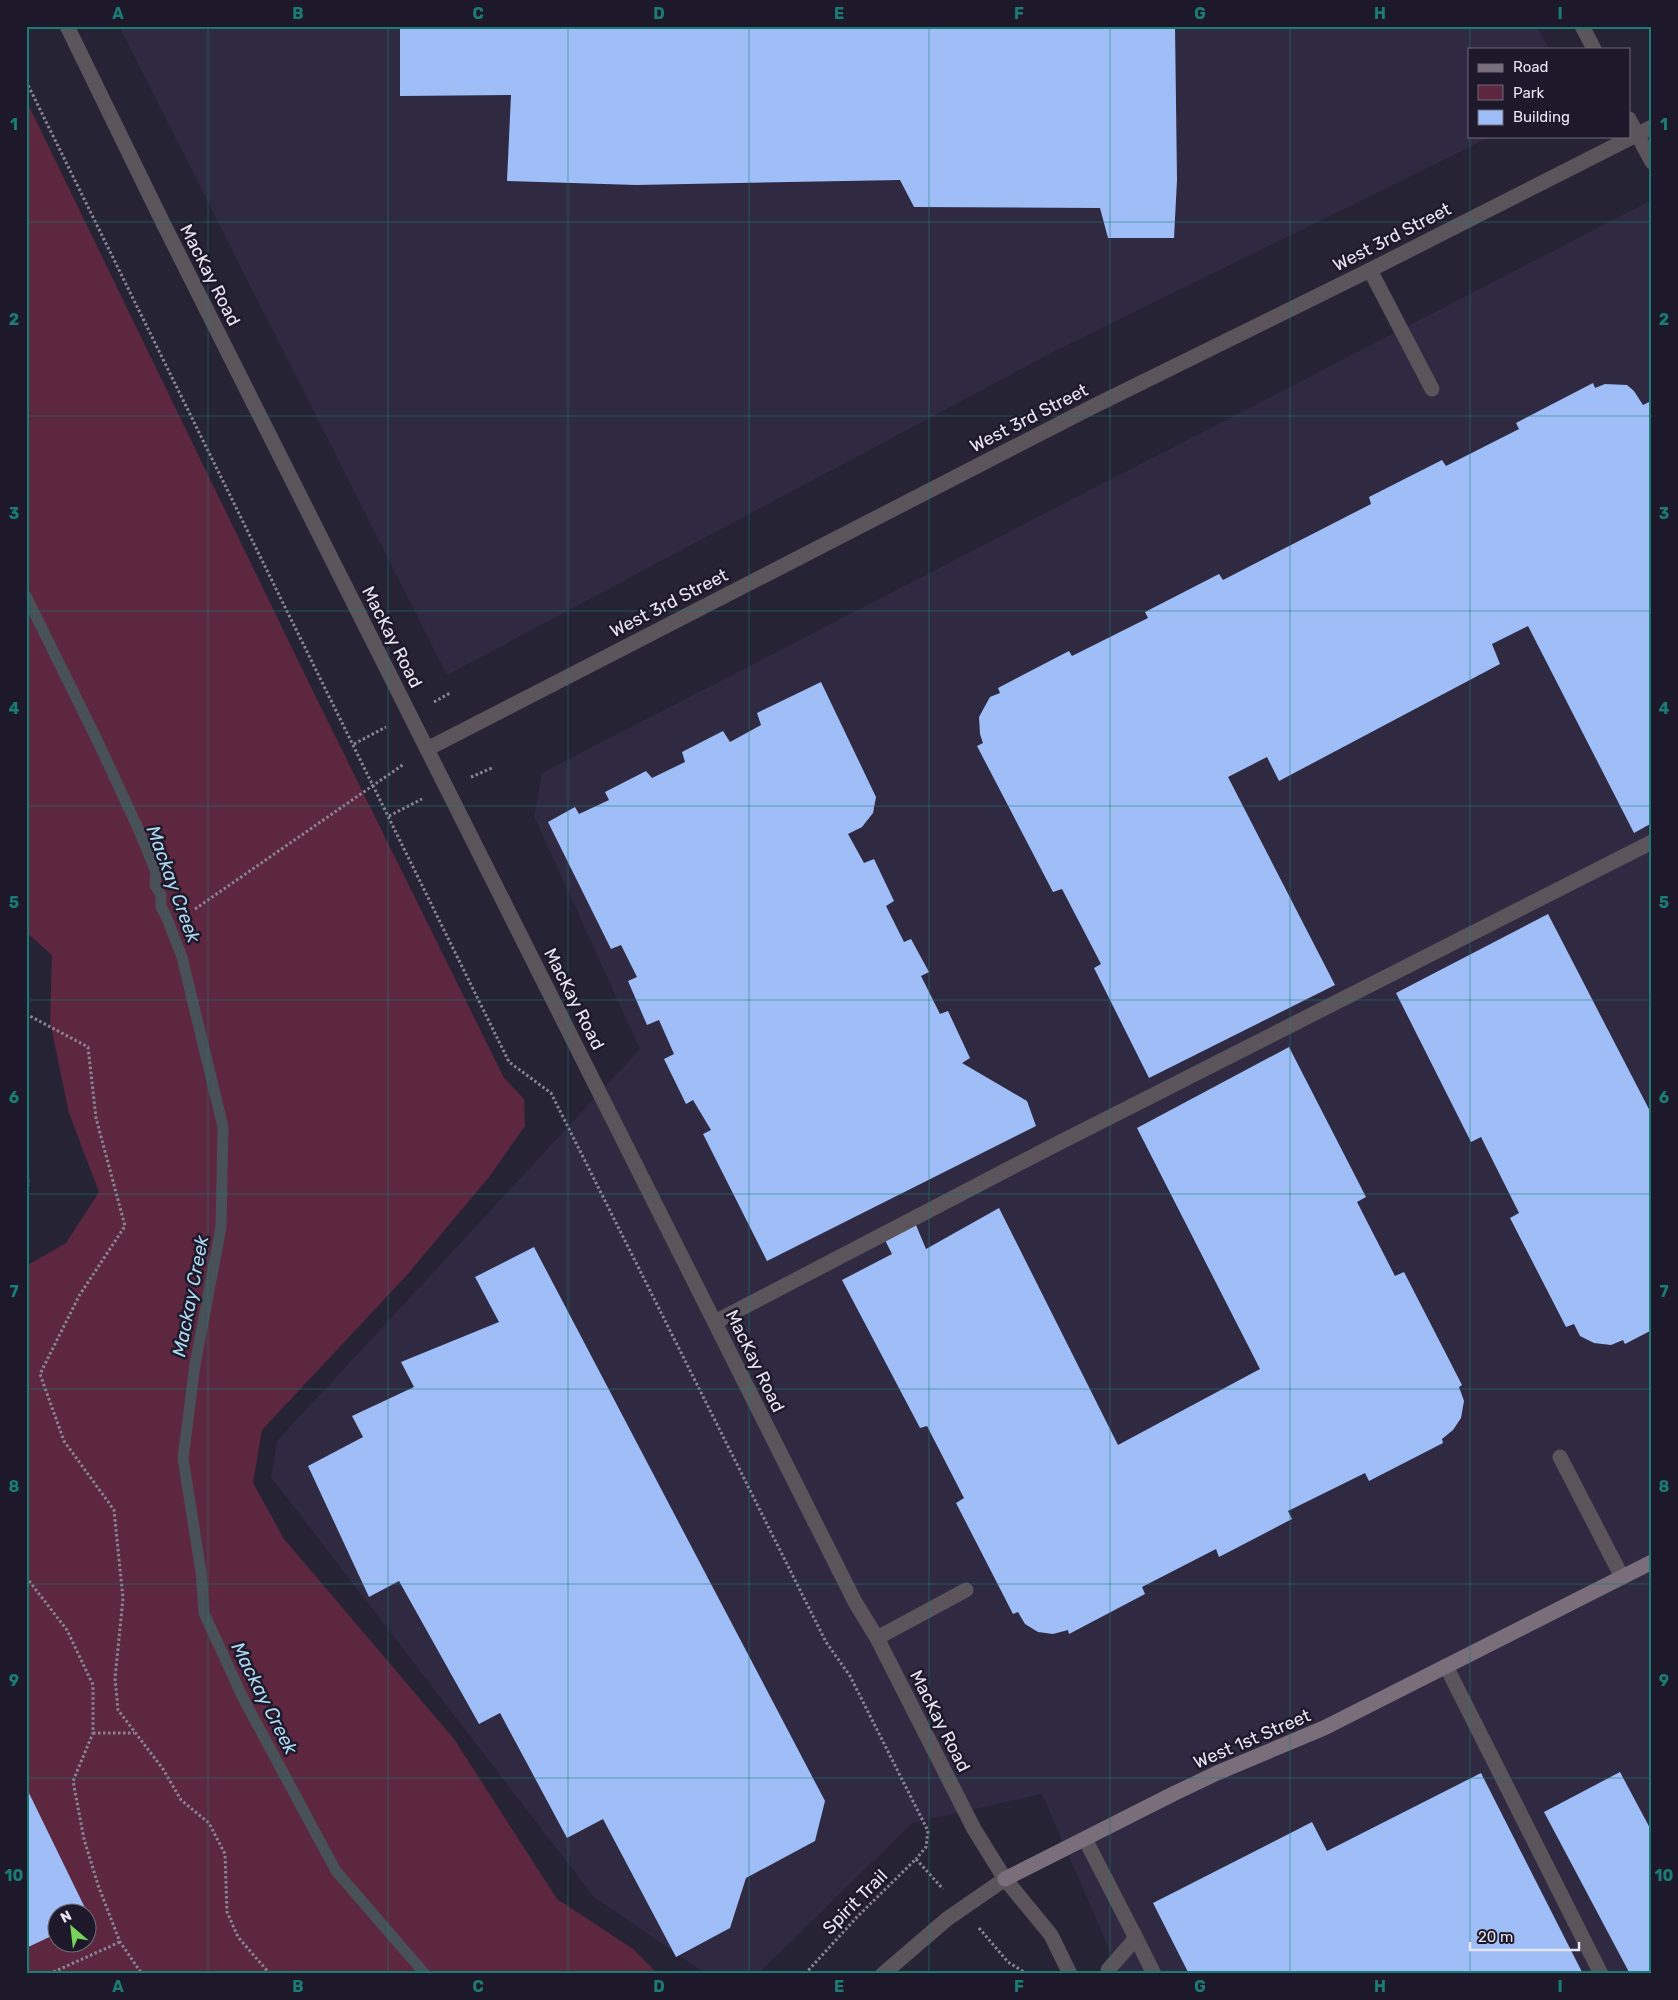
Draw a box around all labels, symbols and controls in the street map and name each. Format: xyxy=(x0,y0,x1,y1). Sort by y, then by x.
text: A xyxy=(112,4,124,23)
text: B xyxy=(292,4,304,23)
text: C xyxy=(472,4,484,23)
text: D xyxy=(653,4,665,23)
text: E xyxy=(834,4,844,23)
text: F xyxy=(1014,4,1024,23)
text: G xyxy=(1194,4,1206,23)
text: H xyxy=(1374,4,1386,23)
text: I xyxy=(1557,4,1563,23)
legend xyxy=(1468,48,1630,138)
text: Road xyxy=(1513,58,1549,76)
text: Park xyxy=(1513,84,1544,102)
text: Building xyxy=(1513,108,1570,126)
text: 1 xyxy=(10,115,18,134)
text: 1 xyxy=(1660,115,1668,134)
street label: West 3rd Street xyxy=(1329,198,1455,276)
street label: MacKay Road xyxy=(175,220,245,330)
text: 2 xyxy=(9,310,19,329)
text: 2 xyxy=(1659,310,1669,329)
street label: West 3rd Street xyxy=(966,379,1092,457)
text: 3 xyxy=(9,504,19,523)
text: 3 xyxy=(1659,504,1669,523)
street label: West 3rd Street xyxy=(606,564,732,642)
street label: MacKay Road xyxy=(357,582,427,692)
text: 4 xyxy=(9,699,20,718)
text: 4 xyxy=(1659,699,1670,718)
water label: Mackay Creek xyxy=(142,822,205,946)
text: 5 xyxy=(9,893,19,912)
text: 5 xyxy=(1659,893,1669,912)
street label: MacKay Road xyxy=(539,944,609,1054)
text: 6 xyxy=(9,1088,19,1107)
text: 6 xyxy=(1659,1088,1669,1107)
water label: Mackay Creek xyxy=(167,1233,214,1359)
text: 7 xyxy=(9,1282,19,1301)
text: 7 xyxy=(1659,1282,1669,1301)
street label: MacKay Road xyxy=(721,1306,789,1416)
text: 8 xyxy=(9,1477,20,1496)
text: 8 xyxy=(1659,1477,1670,1496)
water label: Mackay Creek xyxy=(226,1638,303,1759)
street label: MacKay Road xyxy=(905,1666,975,1776)
text: 9 xyxy=(9,1671,19,1690)
text: 9 xyxy=(1659,1671,1669,1690)
street label: West 1st Street xyxy=(1190,1704,1314,1774)
street label: Spirit Trail xyxy=(818,1865,892,1939)
text: 10 xyxy=(5,1866,24,1885)
text: 10 xyxy=(1655,1866,1674,1885)
north arrow xyxy=(48,1902,98,1952)
text: N xyxy=(58,1907,75,1927)
scale bar xyxy=(1470,1920,1579,1952)
text: 20 m xyxy=(1478,1928,1513,1946)
text: A xyxy=(112,1977,124,1996)
text: B xyxy=(292,1977,304,1996)
text: C xyxy=(472,1977,484,1996)
text: D xyxy=(653,1977,665,1996)
text: E xyxy=(834,1977,844,1996)
text: F xyxy=(1014,1977,1024,1996)
text: G xyxy=(1194,1977,1206,1996)
text: H xyxy=(1374,1977,1386,1996)
text: I xyxy=(1557,1977,1563,1996)

